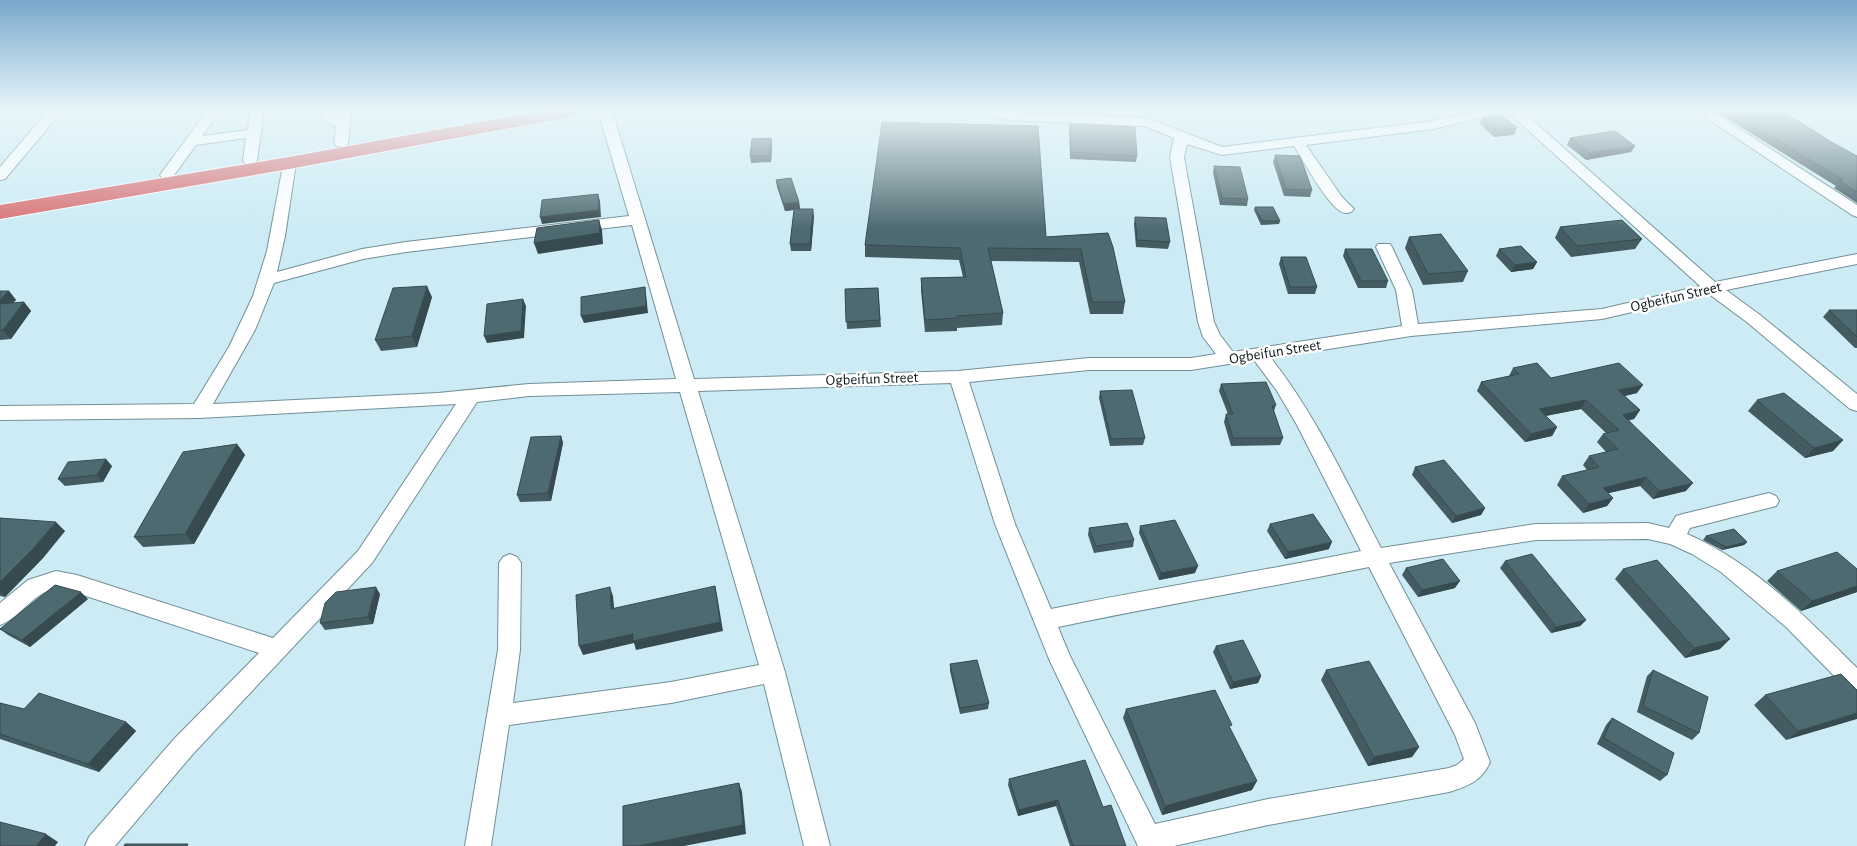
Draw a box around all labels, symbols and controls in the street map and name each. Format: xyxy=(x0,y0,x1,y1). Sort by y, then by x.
street label: Ogbeifun Street xyxy=(1629,279,1723,315)
street label: Ogbeifun Street xyxy=(1228,337,1322,367)
street label: Ogbeifun Street xyxy=(825,370,919,388)

